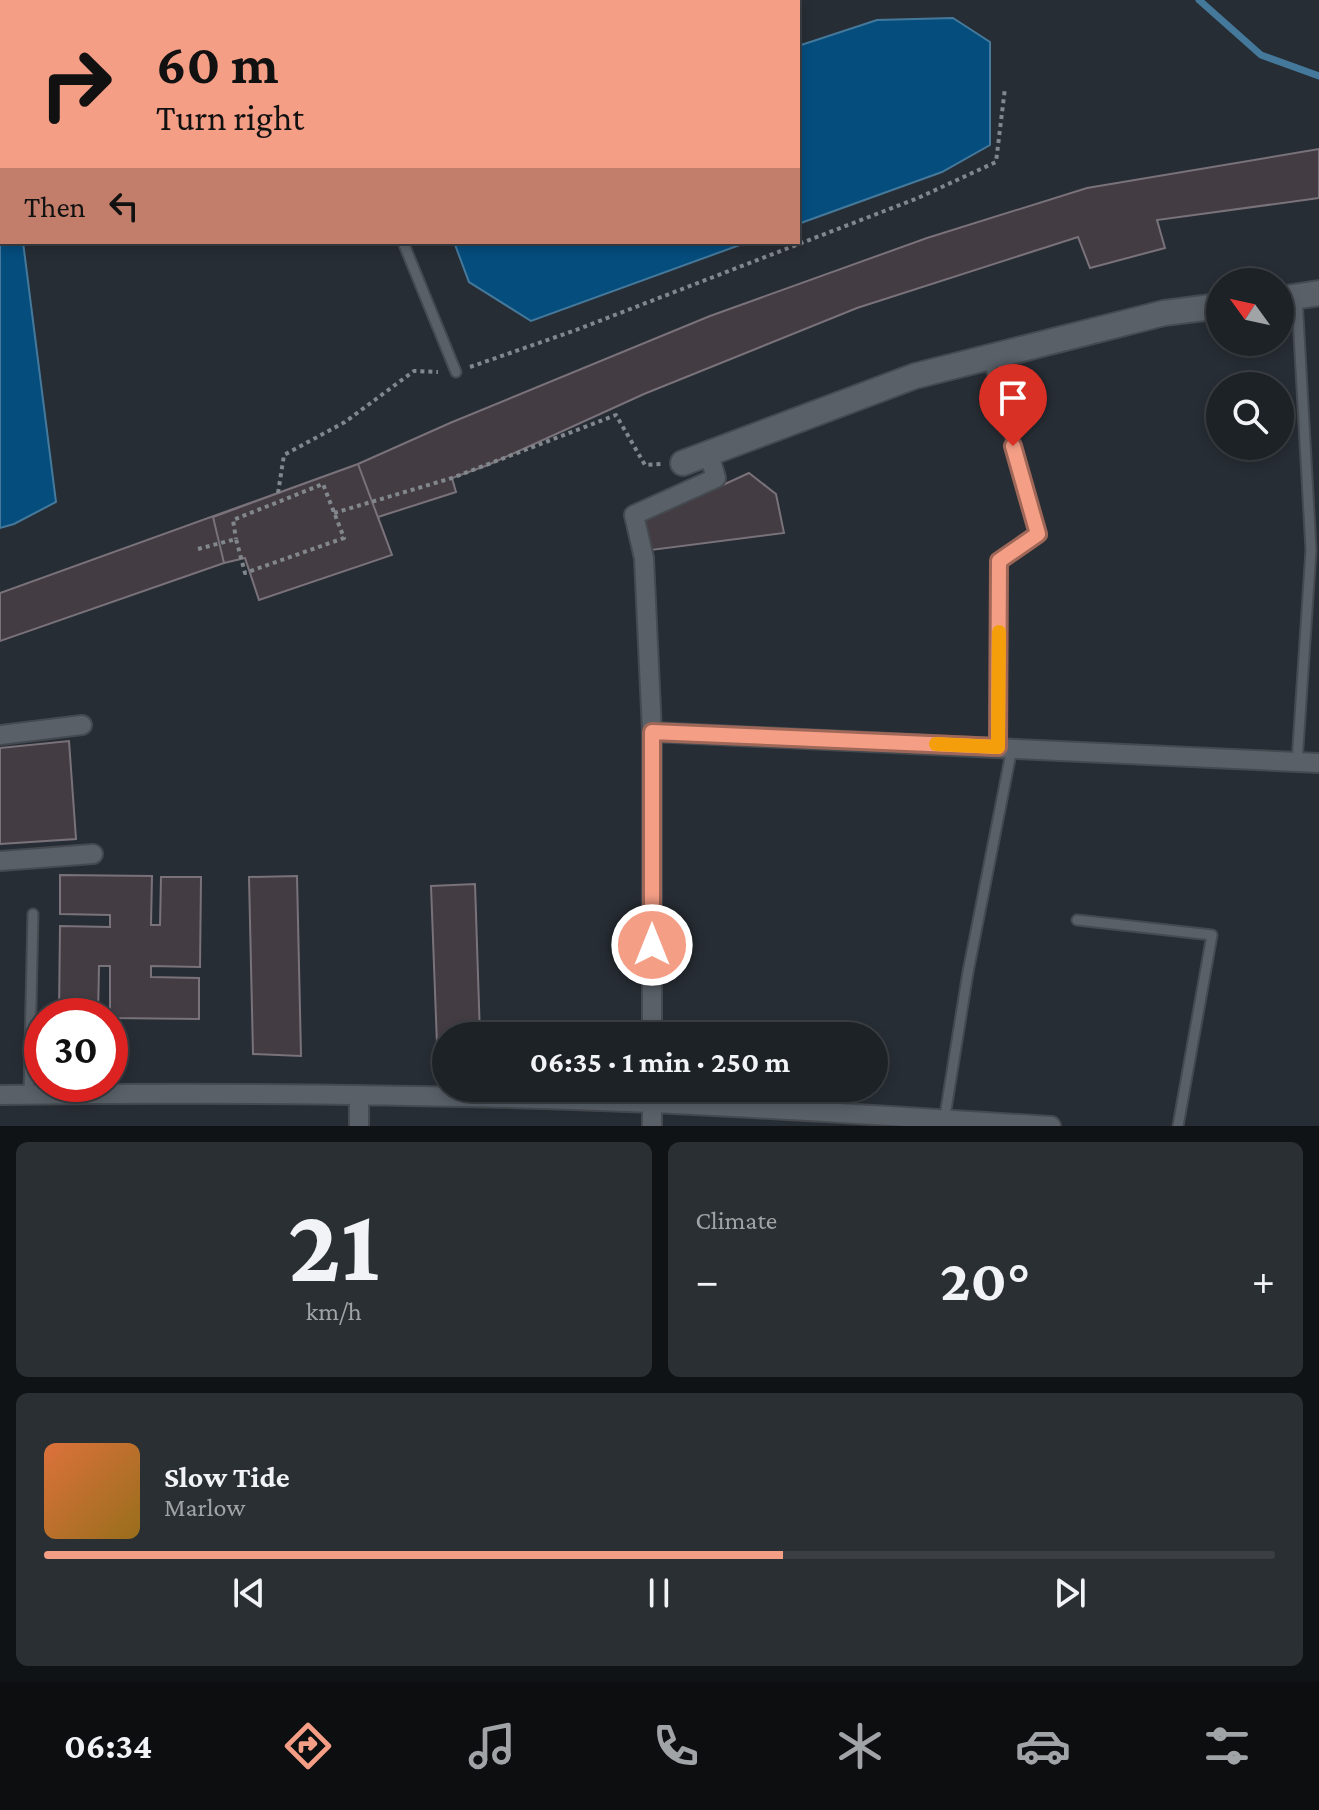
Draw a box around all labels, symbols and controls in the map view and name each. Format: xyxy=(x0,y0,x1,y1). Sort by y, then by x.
icon: right xyxy=(24,32,128,136)
text: 60 m xyxy=(156,33,279,95)
text: Turn right xyxy=(156,98,304,138)
icon: left xyxy=(102,184,146,228)
text: Then xyxy=(24,190,86,223)
north arrow xyxy=(1206,268,1294,356)
map controls xyxy=(1206,268,1294,460)
pin xyxy=(979,364,1047,446)
button: search xyxy=(1206,372,1294,460)
icon: arrive xyxy=(991,376,1035,420)
position arrow xyxy=(610,903,694,987)
speed limit sign: 30 xyxy=(24,998,128,1102)
text: 06:35 · 1 min · 250 m xyxy=(530,1045,790,1078)
text: 21 xyxy=(288,1187,380,1302)
text: Climate xyxy=(696,1206,777,1235)
text: 20° xyxy=(940,1246,1030,1313)
text: − xyxy=(696,1256,719,1304)
text: + xyxy=(1252,1256,1275,1304)
text: km/h xyxy=(306,1297,362,1326)
text: Slow Tide xyxy=(164,1460,290,1493)
text: Marlow xyxy=(164,1493,245,1522)
icon: previous xyxy=(227,1571,271,1615)
icon: pause xyxy=(637,1571,681,1615)
icon: next xyxy=(1048,1571,1092,1615)
icon: directions xyxy=(280,1718,336,1774)
icon: music xyxy=(464,1718,520,1774)
icon: phone xyxy=(648,1718,704,1774)
icon: climate xyxy=(832,1718,888,1774)
icon: car xyxy=(1015,1718,1071,1774)
icon: filters xyxy=(1199,1718,1255,1774)
text: 06:34 xyxy=(64,1726,152,1766)

